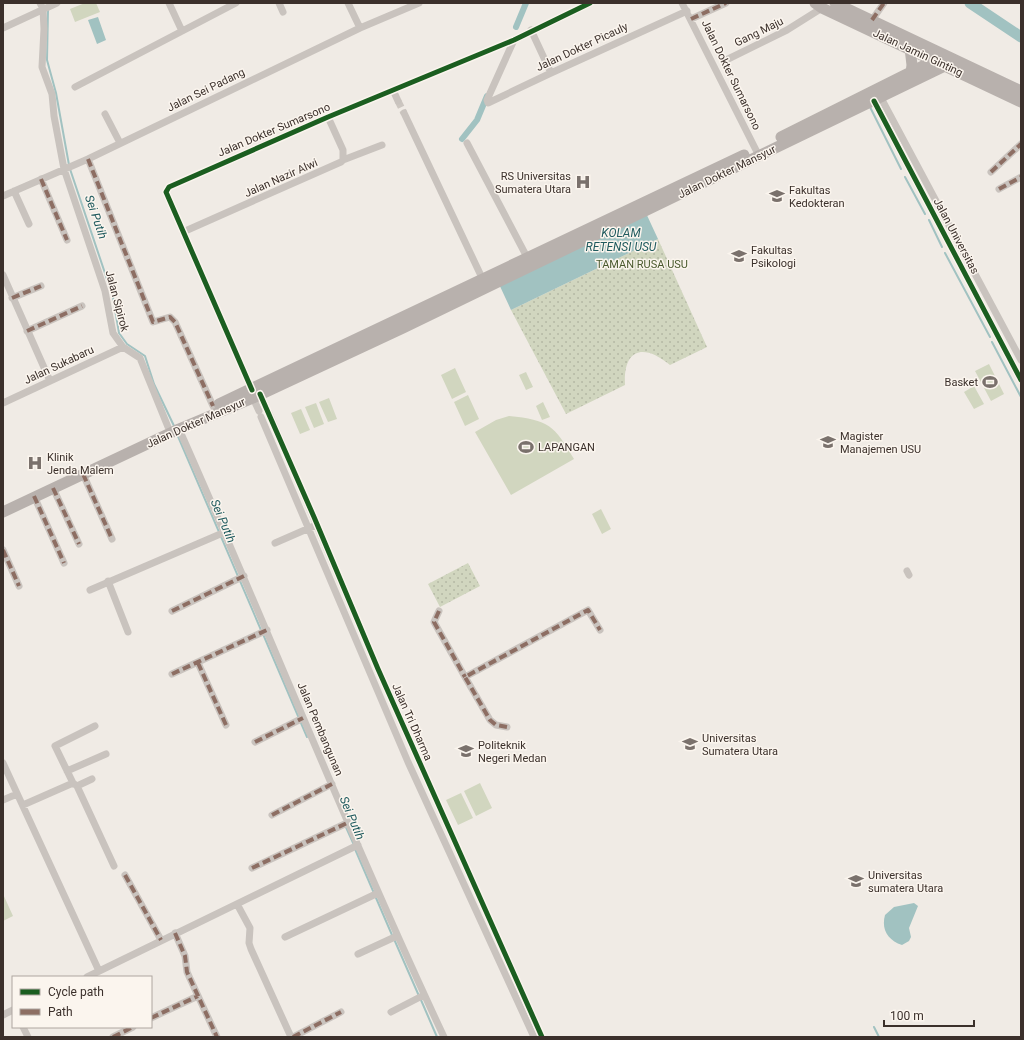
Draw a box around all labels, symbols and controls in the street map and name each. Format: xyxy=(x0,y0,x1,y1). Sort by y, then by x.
street label: Gang Maju xyxy=(732,15,786,49)
street label: Jalan Dokter Sumarsono xyxy=(699,18,763,132)
street label: Jalan Dokter Picauly xyxy=(534,20,631,74)
street label: Jalan Jamin Ginting xyxy=(871,27,965,79)
street label: Jalan Sei Padang xyxy=(165,66,247,114)
street label: Jalan Dokter Sumarsono xyxy=(216,100,332,160)
street label: Jalan Dokter Mansyur xyxy=(676,143,778,201)
street label: Jalan Nazir Alwi xyxy=(242,156,320,200)
place label: RS Universitas Sumatera Utara xyxy=(495,170,571,196)
hospital icon: RS Universitas Sumatera Utara xyxy=(574,173,592,191)
place label: Fakultas Kedokteran xyxy=(789,184,845,210)
school or university icon: Fakultas Kedokteran xyxy=(768,187,786,205)
water label: Sei Putih xyxy=(82,193,110,241)
street label: Jalan Universitas xyxy=(931,196,982,276)
water label: KOLAM RETENSI USU xyxy=(586,226,657,254)
place label: Fakultas Psikologi xyxy=(751,244,796,270)
school or university icon: Fakultas Psikologi xyxy=(730,247,748,265)
park label: TAMAN RUSA USU xyxy=(596,258,688,271)
street label: Jalan Sipirok xyxy=(103,269,132,334)
street label: Jalan Sukabaru xyxy=(22,343,96,387)
sports icon: Basket xyxy=(981,373,999,391)
place label: Basket xyxy=(945,376,978,389)
street label: Jalan Dokter Mansyur xyxy=(145,395,248,451)
place label: Magister Manajemen USU xyxy=(840,430,921,456)
school or university icon: Magister Manajemen USU xyxy=(819,433,837,451)
sports icon: LAPANGAN xyxy=(517,438,535,456)
place label: LAPANGAN xyxy=(538,441,595,454)
place label: Klinik Jenda Malem xyxy=(47,451,114,477)
hospital icon: Klinik Jenda Malem xyxy=(26,454,44,472)
water label: Sei Putih xyxy=(208,497,238,545)
street label: Jalan Pembangunan xyxy=(294,680,346,778)
street label: Jalan Tri Dharma xyxy=(389,681,435,763)
place label: Universitas Sumatera Utara xyxy=(702,732,778,758)
school or university icon: Universitas Sumatera Utara xyxy=(681,735,699,753)
place label: Politeknik Negeri Medan xyxy=(478,739,547,765)
school or university icon: Politeknik Negeri Medan xyxy=(457,742,475,760)
water label: Sei Putih xyxy=(337,794,367,842)
place label: Universitas sumatera Utara xyxy=(868,869,943,895)
school or university icon: Universitas sumatera Utara xyxy=(847,872,865,890)
legend xyxy=(12,976,152,1028)
text: Cycle path xyxy=(48,985,104,999)
scale bar xyxy=(884,1002,974,1028)
text: Path xyxy=(48,1005,73,1019)
text: 100 m xyxy=(890,1009,924,1023)

